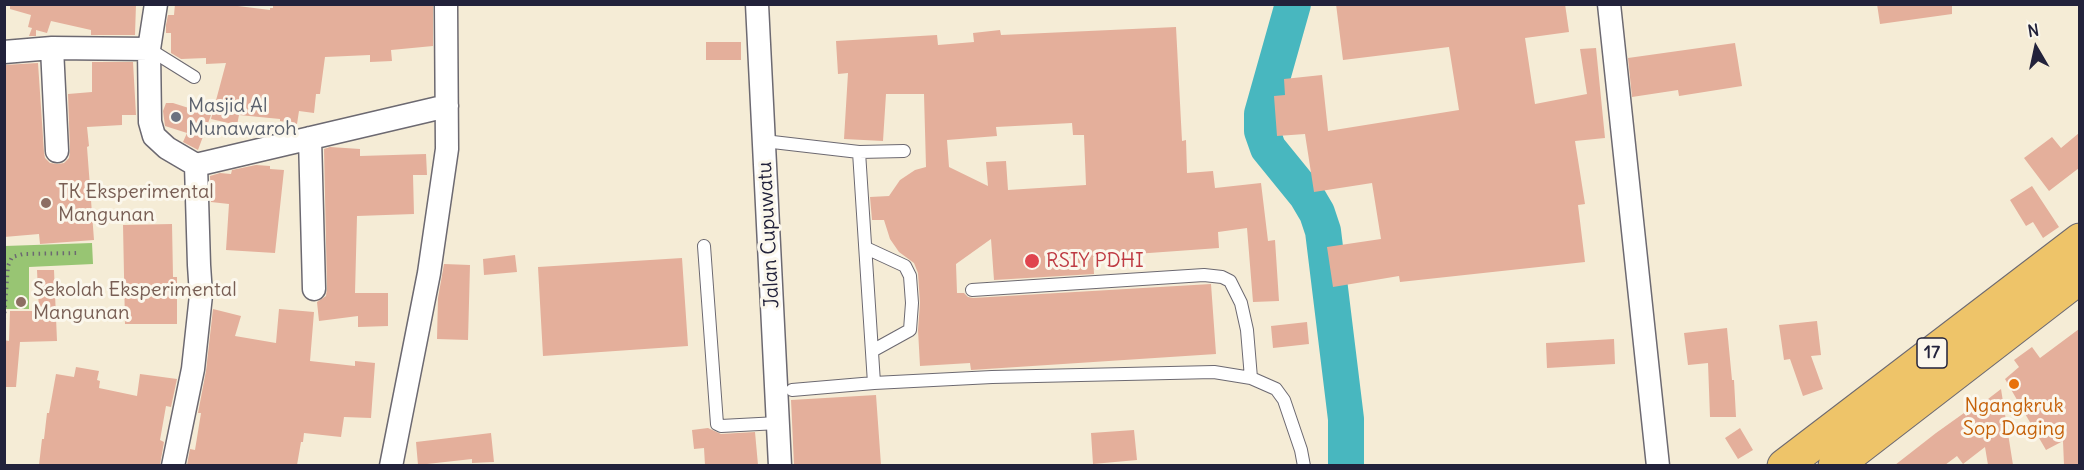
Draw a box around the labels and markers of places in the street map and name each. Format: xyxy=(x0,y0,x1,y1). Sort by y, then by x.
place label: Masjid Al Munawaroh xyxy=(188,94,297,141)
marker: Masjid Al Munawaroh xyxy=(169,110,183,124)
place label: TK Eksperimental Mangunan xyxy=(58,180,214,227)
marker: TK Eksperimental Mangunan xyxy=(39,196,53,210)
place label: RSIY PDHI xyxy=(1046,249,1144,273)
marker: RSIY PDHI xyxy=(1023,252,1041,270)
place label: Sekolah Eksperimental Mangunan xyxy=(33,278,237,325)
marker: Sekolah Eksperimental Mangunan xyxy=(14,295,28,309)
marker: Ngangkruk Sop Daging xyxy=(2007,377,2021,391)
place label: Ngangkruk Sop Daging xyxy=(1963,394,2065,441)

